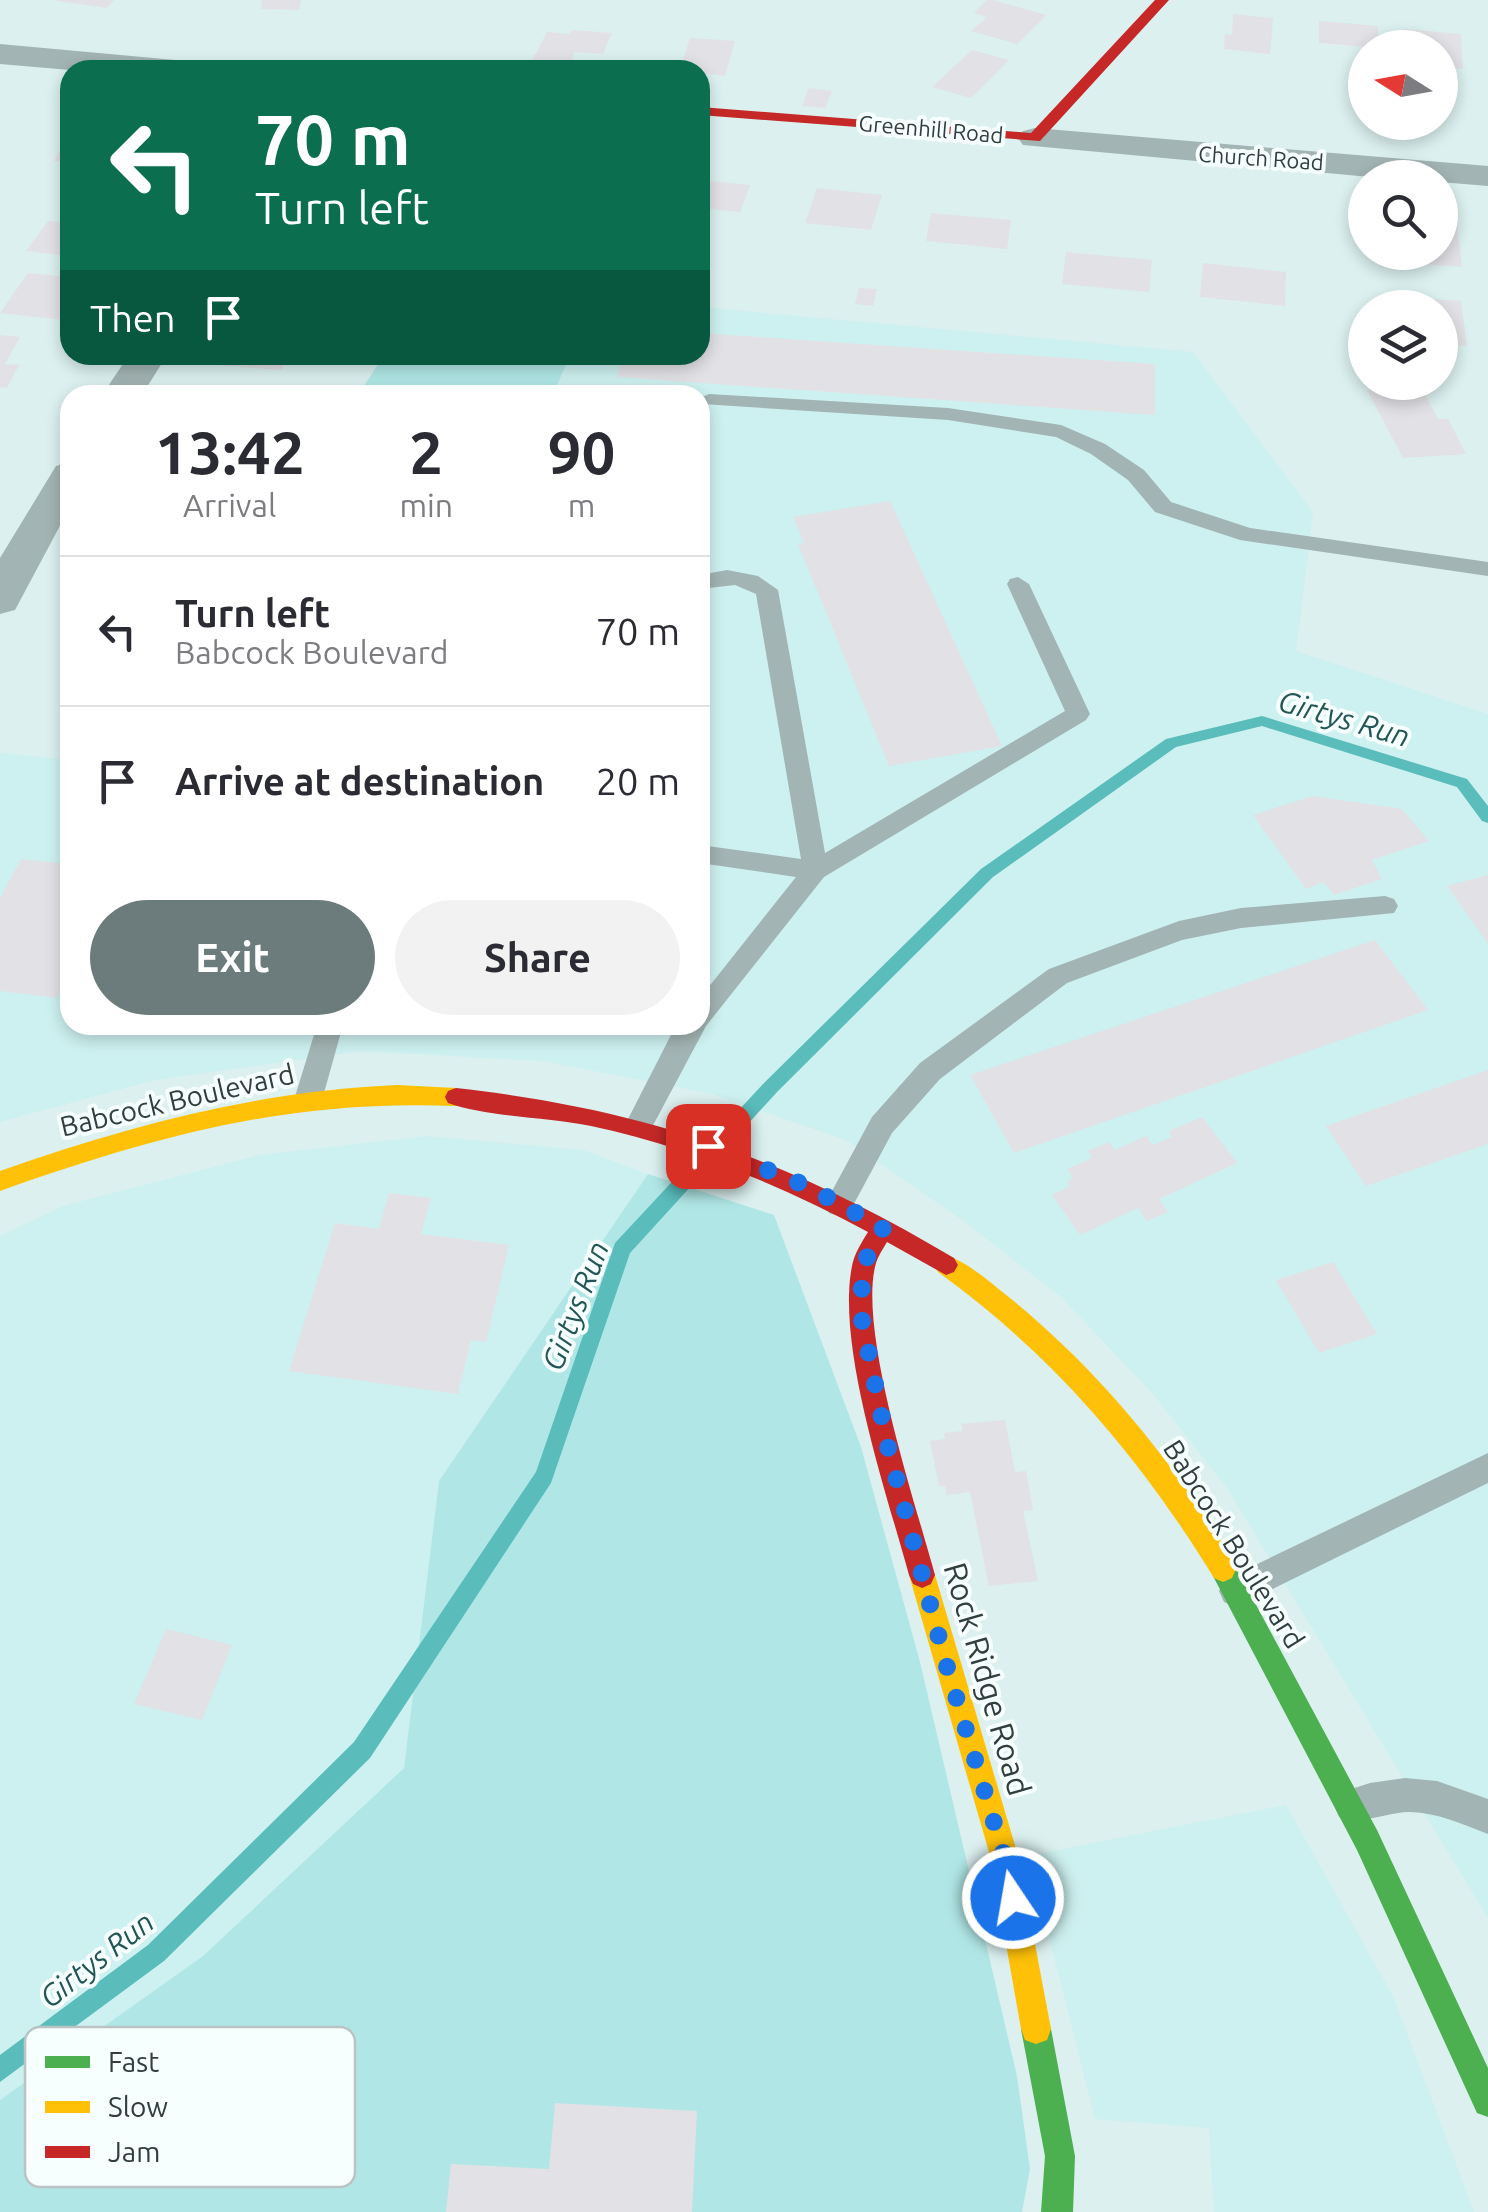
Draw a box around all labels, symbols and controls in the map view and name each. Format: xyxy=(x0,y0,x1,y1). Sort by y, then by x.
north arrow xyxy=(1348,30,1458,140)
map controls xyxy=(1348,30,1458,400)
icon: left xyxy=(90,100,220,230)
text: 70 m xyxy=(255,100,411,178)
street label: Greenhill Road xyxy=(858,110,1004,147)
street label: Church Road xyxy=(1198,141,1324,174)
button: search xyxy=(1348,160,1458,270)
text: Turn left xyxy=(255,182,429,233)
icon: arrive xyxy=(196,290,251,345)
button: layers xyxy=(1348,290,1458,400)
text: Then xyxy=(90,297,176,339)
text: 13:42 xyxy=(155,418,305,485)
text: 2 xyxy=(409,418,443,485)
text: 90 xyxy=(548,418,615,485)
text: Arrival xyxy=(183,487,276,523)
text: min xyxy=(399,487,453,523)
text: m xyxy=(568,487,595,523)
text: Turn left xyxy=(175,592,330,634)
icon: left xyxy=(90,604,145,659)
text: 70 m xyxy=(596,610,680,652)
text: Babcock Boulevard xyxy=(175,634,449,670)
water label: Girtys Run xyxy=(1275,683,1414,753)
icon: arrive xyxy=(90,754,145,809)
text: Arrive at destination xyxy=(175,760,544,802)
text: 20 m xyxy=(596,760,680,802)
button: Exit xyxy=(90,900,375,1015)
button: Share xyxy=(395,900,680,1015)
street label: Babcock Boulevard xyxy=(57,1057,297,1142)
pin xyxy=(666,1104,751,1189)
icon: arrive xyxy=(681,1119,736,1174)
water label: Girtys Run xyxy=(535,1236,615,1375)
street label: Babcock Boulevard xyxy=(1158,1434,1311,1653)
street label: Rock Ridge Road xyxy=(938,1558,1038,1799)
position arrow xyxy=(961,1846,1065,1950)
water label: Girtys Run xyxy=(33,1904,160,2014)
legend xyxy=(25,2027,355,2187)
text: Fast xyxy=(108,2046,159,2077)
text: Slow xyxy=(108,2091,168,2122)
text: Jam xyxy=(108,2136,160,2167)

